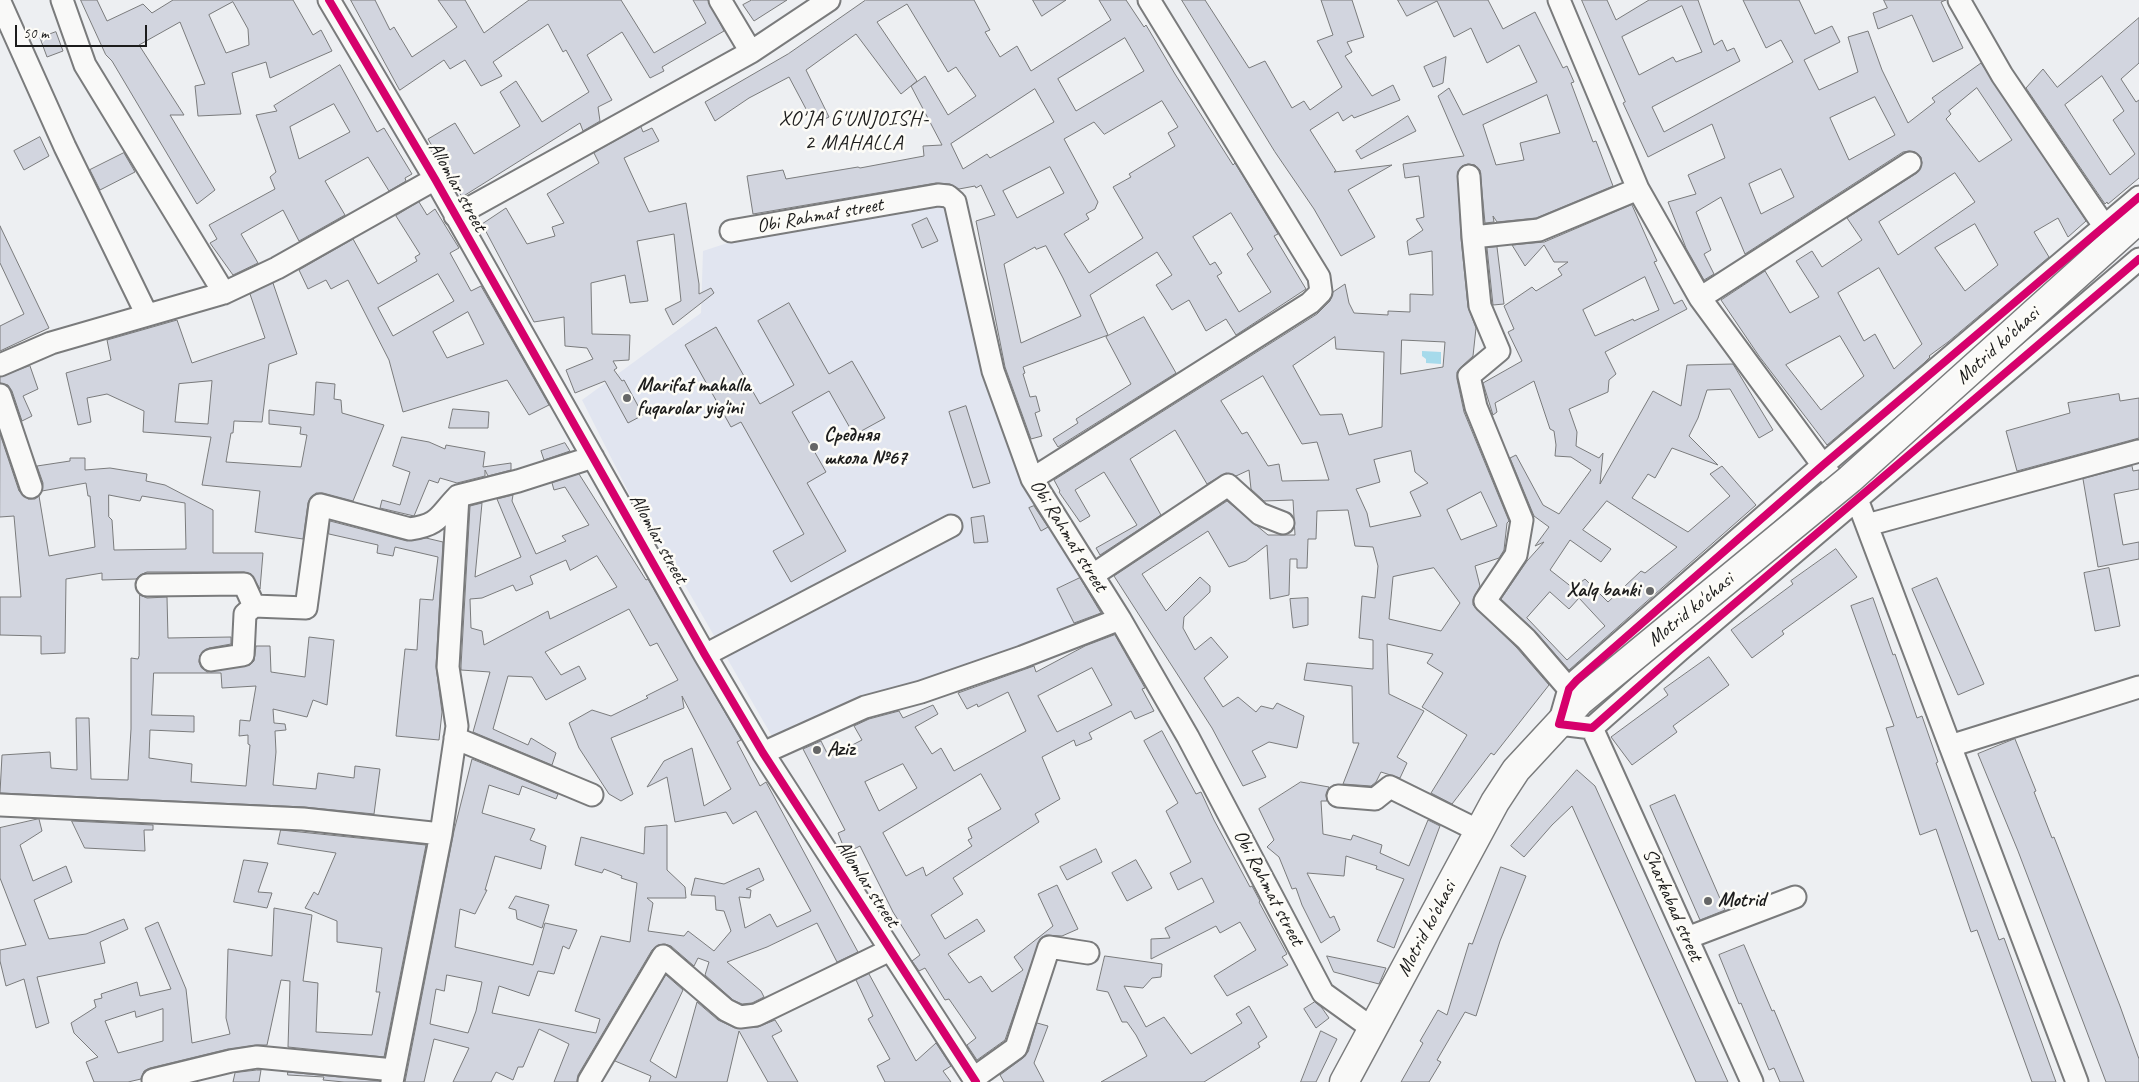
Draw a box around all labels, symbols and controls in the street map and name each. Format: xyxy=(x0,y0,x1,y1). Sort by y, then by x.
scale bar xyxy=(18,15,150,47)
text: 50 m xyxy=(23,24,49,43)
district label: XO'JA G'UNJOISH- 2 MAHALLA xyxy=(777,106,931,156)
street label: Allomlar street xyxy=(423,138,491,236)
street label: Obi Rahmat street xyxy=(755,193,885,239)
street label: Motrid ko'chasi xyxy=(1951,302,2045,390)
place label: Marifat mahalla fuqarolar yig'ini xyxy=(637,374,751,421)
marker: Marifat mahalla fuqarolar yig'ini xyxy=(621,392,633,404)
place label: Средняя школа №67 xyxy=(824,424,907,471)
marker: Средняя школа №67 xyxy=(808,441,820,453)
street label: Obi Rahmat street xyxy=(1024,475,1112,597)
street label: Allomlar street xyxy=(624,490,692,588)
street label: Motrid ko'chasi xyxy=(1643,568,1739,652)
place label: Xalq banki xyxy=(1566,579,1640,603)
marker: Xalq banki xyxy=(1644,585,1656,597)
place label: Aziz xyxy=(827,738,854,762)
marker: Aziz xyxy=(811,744,823,756)
street label: Obi Rahmat street xyxy=(1227,826,1309,950)
street label: Allomlar street xyxy=(830,836,904,932)
street label: Sharkabad street xyxy=(1637,845,1707,965)
street label: Motrid ko'chasi xyxy=(1392,877,1462,981)
place label: Motrid xyxy=(1718,889,1766,913)
marker: Motrid xyxy=(1702,895,1714,907)

